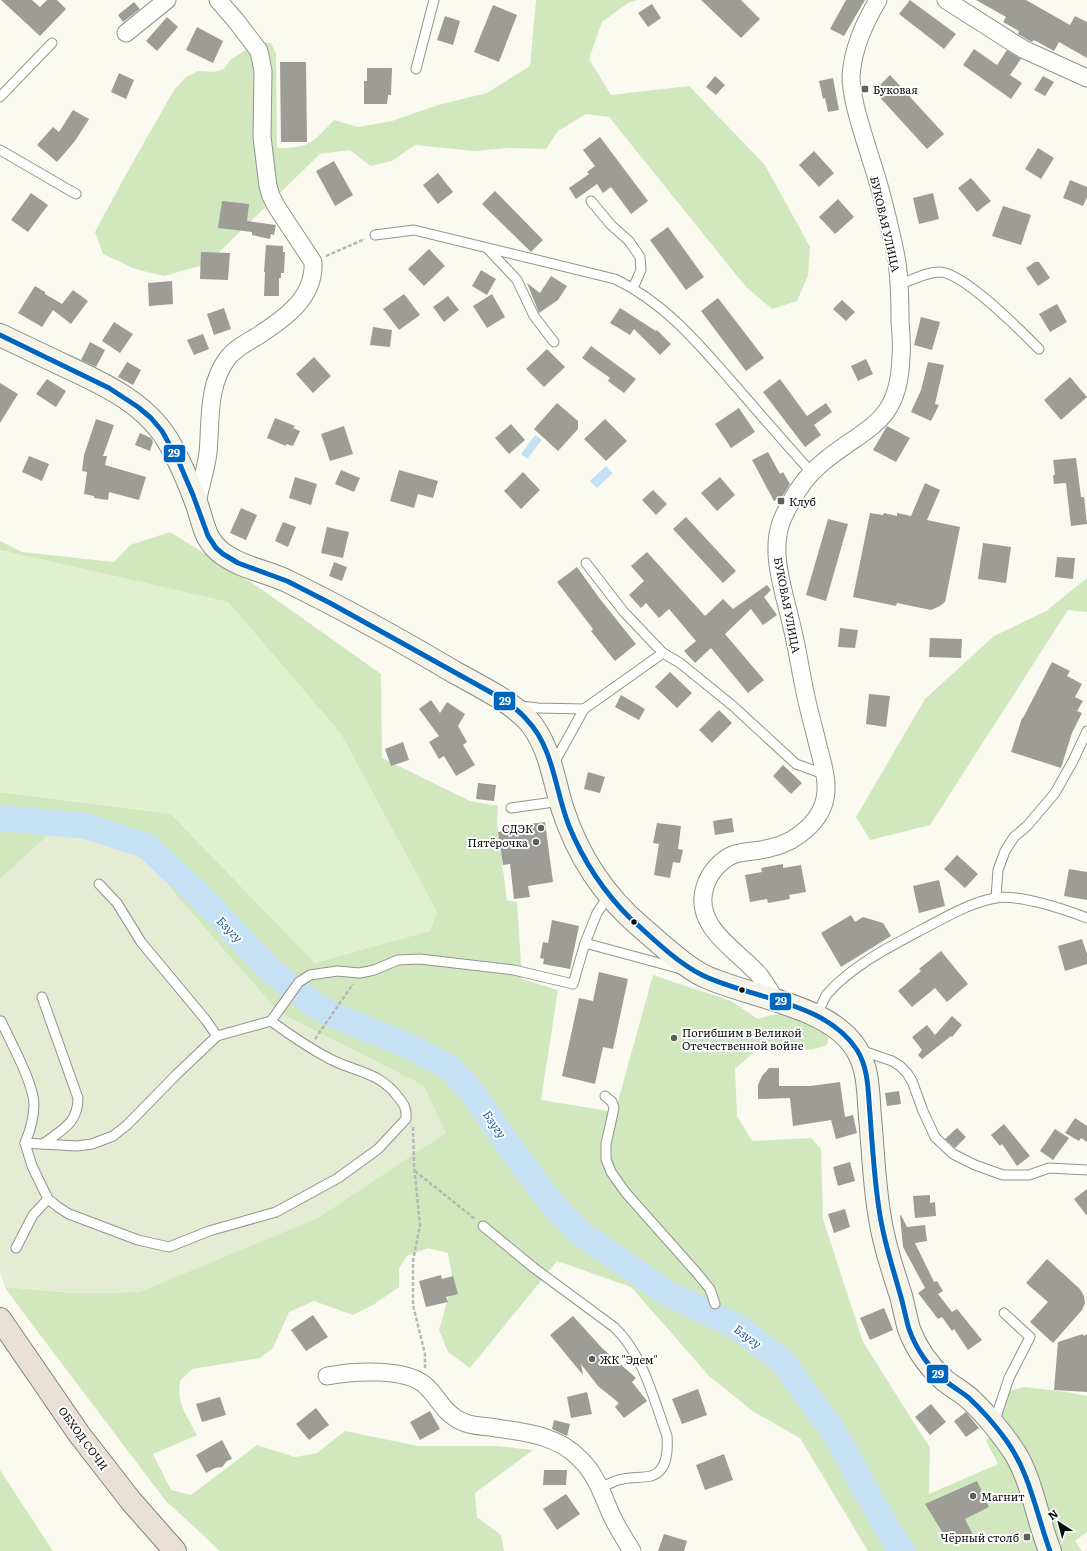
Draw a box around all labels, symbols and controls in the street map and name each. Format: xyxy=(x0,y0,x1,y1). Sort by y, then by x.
place label: Буковая xyxy=(873,81,918,97)
marker: Буковая xyxy=(860,84,870,94)
street label: БУКОВАЯ УЛИЦА xyxy=(867,175,905,273)
line badge: 29 xyxy=(163,444,186,463)
text: 29 xyxy=(168,444,180,460)
place label: Клуб xyxy=(789,493,816,509)
marker: Клуб xyxy=(776,496,786,506)
street label: БУКОВАЯ УЛИЦА xyxy=(771,555,805,655)
line badge: 29 xyxy=(493,691,516,711)
text: 29 xyxy=(499,692,511,708)
place label: СДЭК xyxy=(502,820,533,836)
marker: СДЭК xyxy=(536,823,546,833)
place label: Пятёрочка xyxy=(467,834,528,850)
marker: Пятёрочка xyxy=(531,837,541,847)
water label: Бзугу xyxy=(213,912,247,946)
unlabelled marker xyxy=(629,917,639,927)
unlabelled marker xyxy=(737,985,747,995)
line badge: 29 xyxy=(769,992,792,1011)
text: 29 xyxy=(775,992,787,1008)
place label: Погибшим в Великой Отечественной войне xyxy=(682,1024,804,1053)
marker: Погибшим в Великой Отечественной войне xyxy=(669,1033,679,1043)
water label: Бзугу xyxy=(479,1106,511,1142)
water label: Бзугу xyxy=(730,1320,766,1352)
place label: ЖК "Эдем" xyxy=(600,1351,658,1367)
marker: ЖК "Эдем" xyxy=(587,1354,597,1364)
line badge: 29 xyxy=(926,1364,949,1384)
text: 29 xyxy=(932,1365,944,1381)
street label: ОБХОД СОЧИ xyxy=(55,1403,113,1473)
place label: Магнит xyxy=(981,1488,1025,1504)
marker: Магнит xyxy=(968,1491,978,1501)
north arrow xyxy=(1039,1503,1079,1543)
text: N xyxy=(1044,1505,1061,1523)
place label: Чёрный столб xyxy=(940,1529,1019,1545)
marker: Чёрный столб xyxy=(1022,1532,1032,1542)

